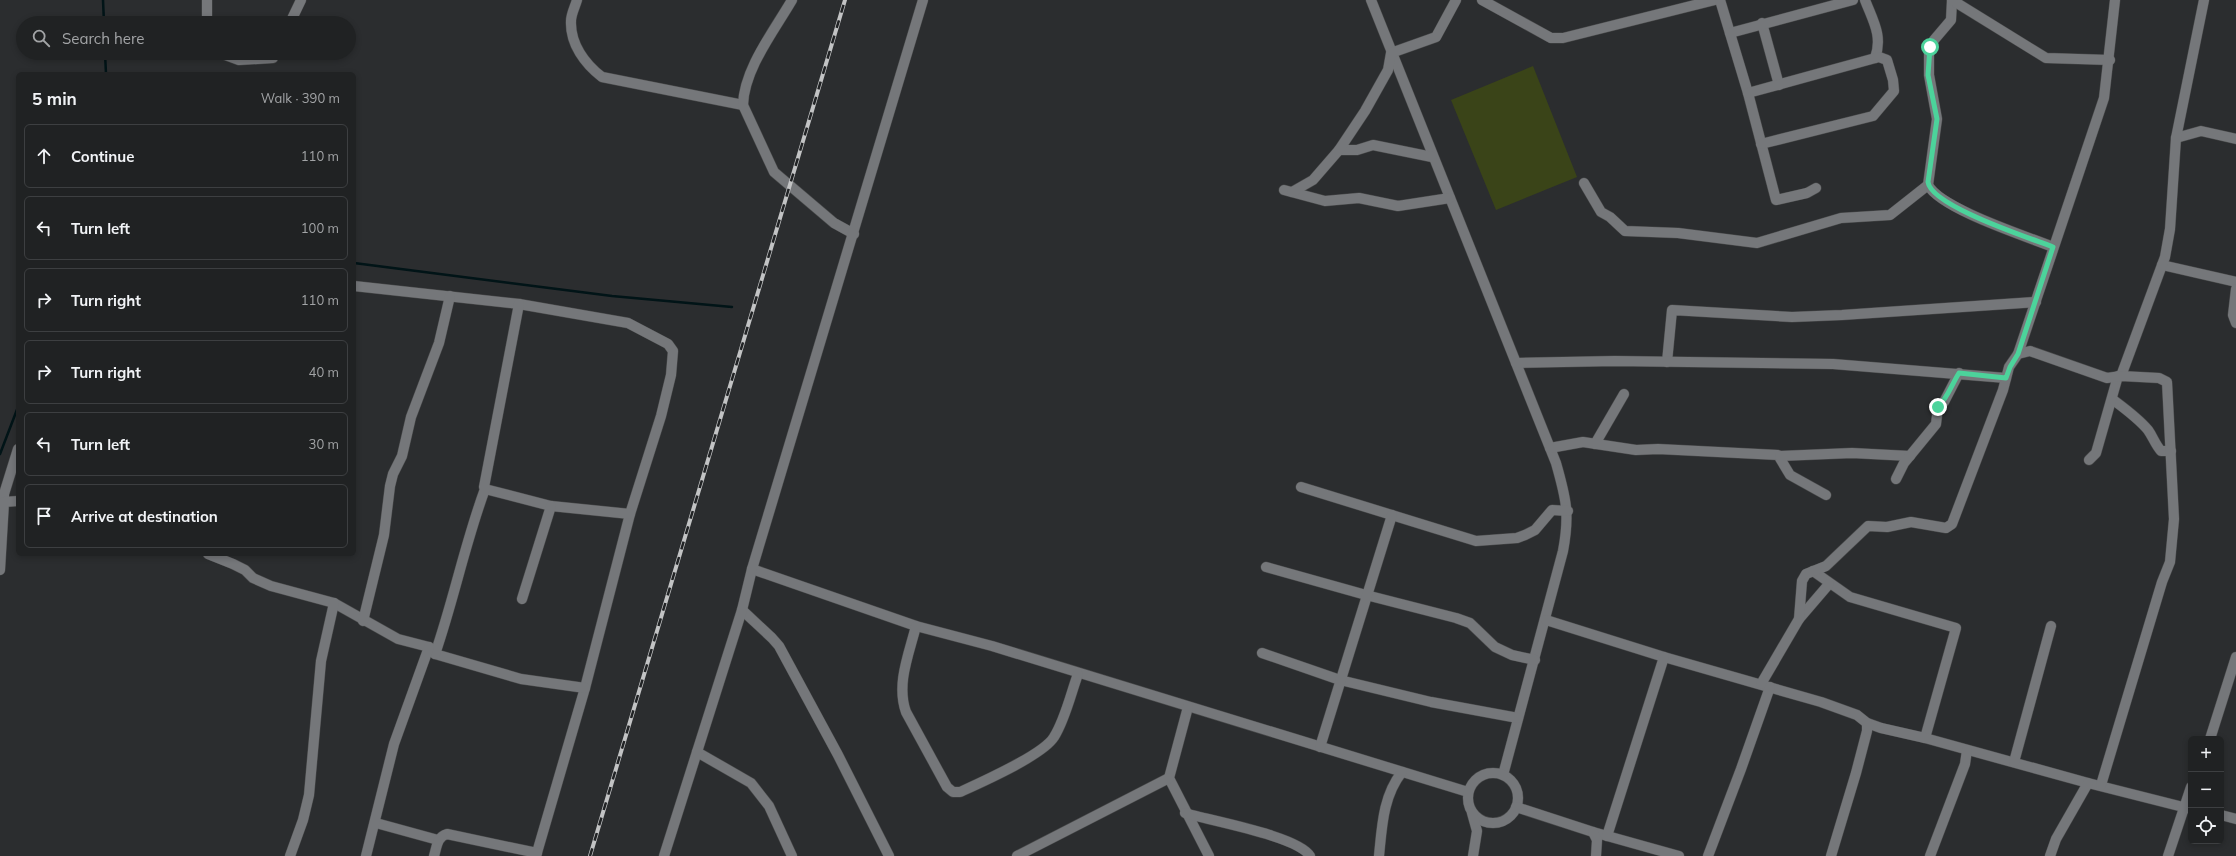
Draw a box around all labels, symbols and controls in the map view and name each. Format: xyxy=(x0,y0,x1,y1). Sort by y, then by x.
search box xyxy=(16,16,356,60)
icon: search xyxy=(30,27,52,49)
text: Search here xyxy=(62,29,144,48)
route start xyxy=(1921,38,1939,56)
text: 5 min xyxy=(32,88,77,109)
text: Walk · 390 m xyxy=(261,90,340,106)
icon: ahead xyxy=(33,145,55,167)
text: Continue xyxy=(71,147,134,166)
text: 110 m xyxy=(301,148,339,164)
icon: left xyxy=(33,217,55,239)
text: Turn left xyxy=(71,219,130,238)
text: 100 m xyxy=(301,220,339,236)
icon: right xyxy=(33,289,55,311)
text: Turn right xyxy=(71,291,141,310)
text: 110 m xyxy=(301,292,339,308)
icon: right xyxy=(33,361,55,383)
text: Turn right xyxy=(71,363,141,382)
text: 40 m xyxy=(309,364,339,380)
route end xyxy=(1929,398,1947,416)
icon: left xyxy=(33,433,55,455)
text: Turn left xyxy=(71,435,130,454)
text: 30 m xyxy=(309,436,339,452)
icon: arrive xyxy=(33,505,55,527)
text: Arrive at destination xyxy=(71,507,218,526)
map controls xyxy=(2188,736,2224,844)
button: + xyxy=(2188,736,2224,772)
button: − xyxy=(2188,772,2224,808)
button: locate xyxy=(2188,808,2224,844)

